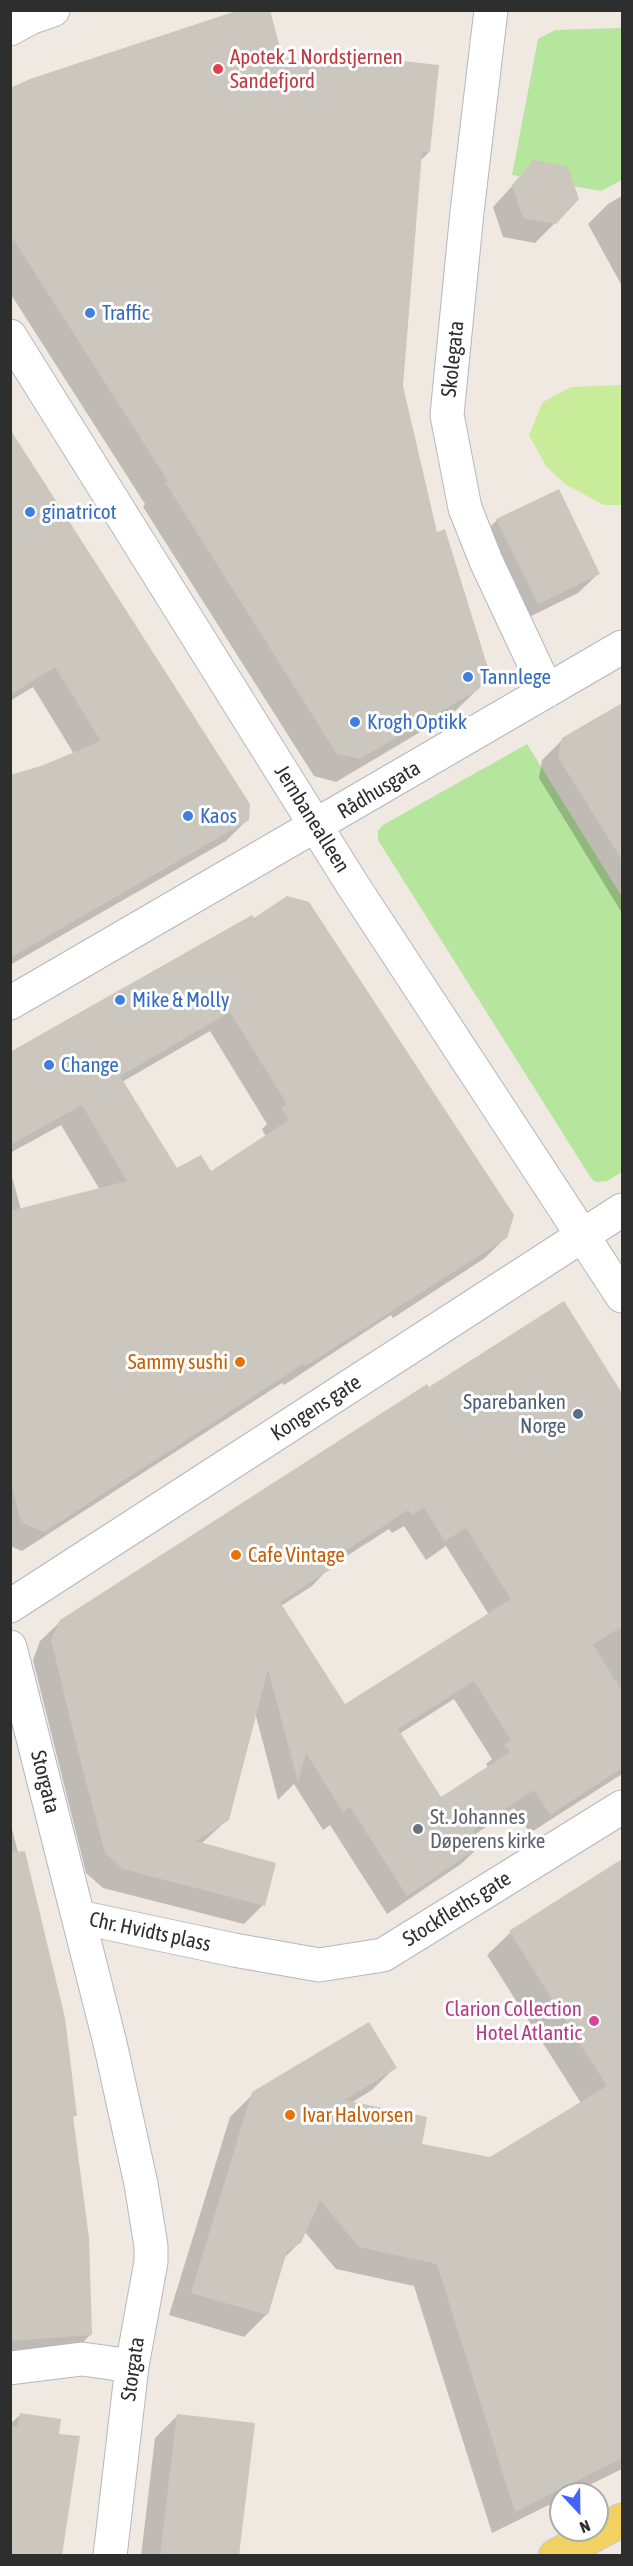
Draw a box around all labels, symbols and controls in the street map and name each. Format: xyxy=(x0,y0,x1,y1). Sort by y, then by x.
place label: Apotek 1 Nordstjernen Sandefjord xyxy=(230,44,403,94)
marker: Apotek 1 Nordstjernen Sandefjord xyxy=(211,62,225,76)
place label: Traffic xyxy=(102,300,149,326)
marker: Traffic xyxy=(83,306,97,320)
street label: Skolegata xyxy=(436,320,470,398)
place label: ginatricot xyxy=(42,499,117,525)
marker: ginatricot xyxy=(23,505,37,519)
place label: Tannlege xyxy=(480,664,551,690)
marker: Tannlege xyxy=(461,670,475,684)
place label: Krogh Optikk xyxy=(367,709,467,735)
marker: Krogh Optikk xyxy=(348,715,362,729)
street label: Rådhusgata xyxy=(333,755,425,825)
street label: Jernbanealleen xyxy=(269,761,355,877)
place label: Kaos xyxy=(200,803,237,829)
marker: Kaos xyxy=(181,809,195,823)
place label: Mike & Molly xyxy=(132,987,229,1013)
marker: Mike & Molly xyxy=(113,993,127,1007)
place label: Change xyxy=(61,1052,119,1078)
marker: Change xyxy=(42,1058,56,1072)
place label: Sammy sushi xyxy=(128,1349,228,1375)
marker: Sammy sushi xyxy=(233,1355,247,1369)
street label: Kongens gate xyxy=(266,1370,366,1446)
place label: Sparebanken Norge xyxy=(463,1389,566,1439)
marker: Sparebanken Norge xyxy=(571,1407,585,1421)
place label: Cafe Vintage xyxy=(248,1542,345,1568)
marker: Cafe Vintage xyxy=(229,1548,243,1562)
street label: Storgata xyxy=(25,1748,65,1816)
place label: St. Johannes Døperens kirke xyxy=(430,1804,545,1854)
marker: St. Johannes Døperens kirke xyxy=(411,1822,425,1836)
street label: Stockfleths gate xyxy=(398,1866,516,1952)
street label: Chr. Hvidts plass xyxy=(87,1907,213,1957)
place label: Clarion Collection Hotel Atlantic xyxy=(445,1996,582,2046)
marker: Clarion Collection Hotel Atlantic xyxy=(587,2014,601,2028)
place label: Ivar Halvorsen xyxy=(302,2102,414,2128)
marker: Ivar Halvorsen xyxy=(283,2108,297,2122)
street label: Storgata xyxy=(116,2335,150,2403)
north arrow xyxy=(549,2482,609,2542)
text: N xyxy=(577,2517,593,2537)

